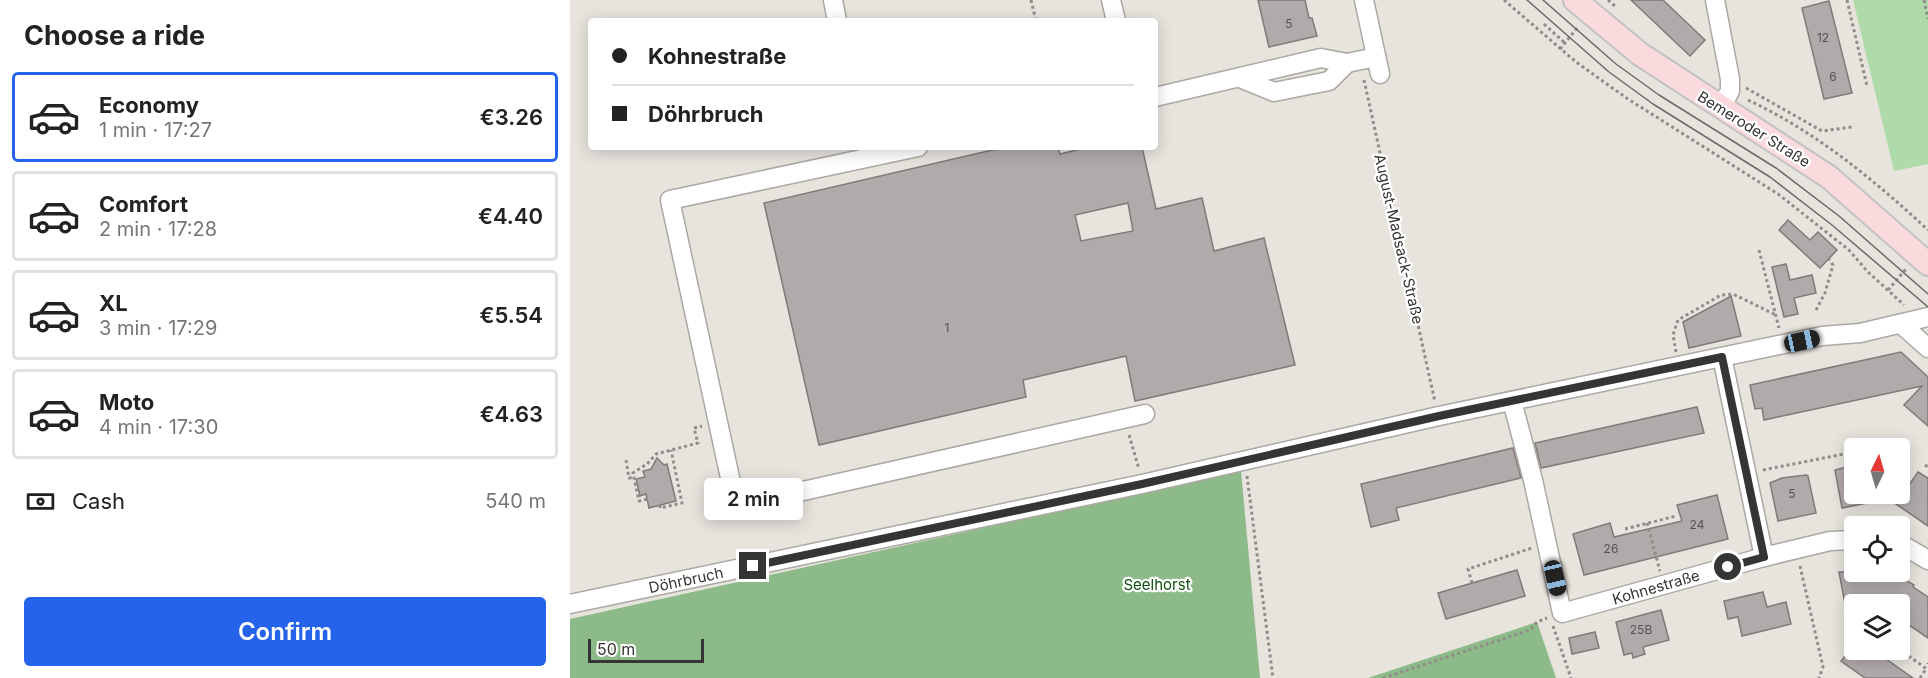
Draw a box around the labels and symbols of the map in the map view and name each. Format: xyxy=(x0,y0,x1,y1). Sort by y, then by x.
house number: 5 xyxy=(1285,16,1293,31)
house number: 12 xyxy=(1817,30,1829,45)
house number: 6 xyxy=(1829,69,1837,84)
street label: Bemeroder Straße xyxy=(1694,87,1814,171)
street label: August-Madsack-Straße xyxy=(1370,152,1428,326)
house number: 1 xyxy=(945,320,949,335)
car xyxy=(1783,328,1821,354)
north arrow xyxy=(1844,438,1910,504)
callout: 2 min xyxy=(704,479,802,521)
house number: 5 xyxy=(1788,486,1796,501)
house number: 24 xyxy=(1690,517,1705,532)
house number: 26 xyxy=(1604,541,1618,556)
route end xyxy=(739,552,766,579)
route start xyxy=(1714,553,1741,580)
car xyxy=(1542,558,1568,598)
street label: Döhrbruch xyxy=(647,563,725,597)
street label: Kohnestraße xyxy=(1610,565,1702,609)
park label: Seelhorst xyxy=(1123,575,1191,594)
house number: 25B xyxy=(1630,622,1652,637)
scale bar xyxy=(588,636,704,664)

